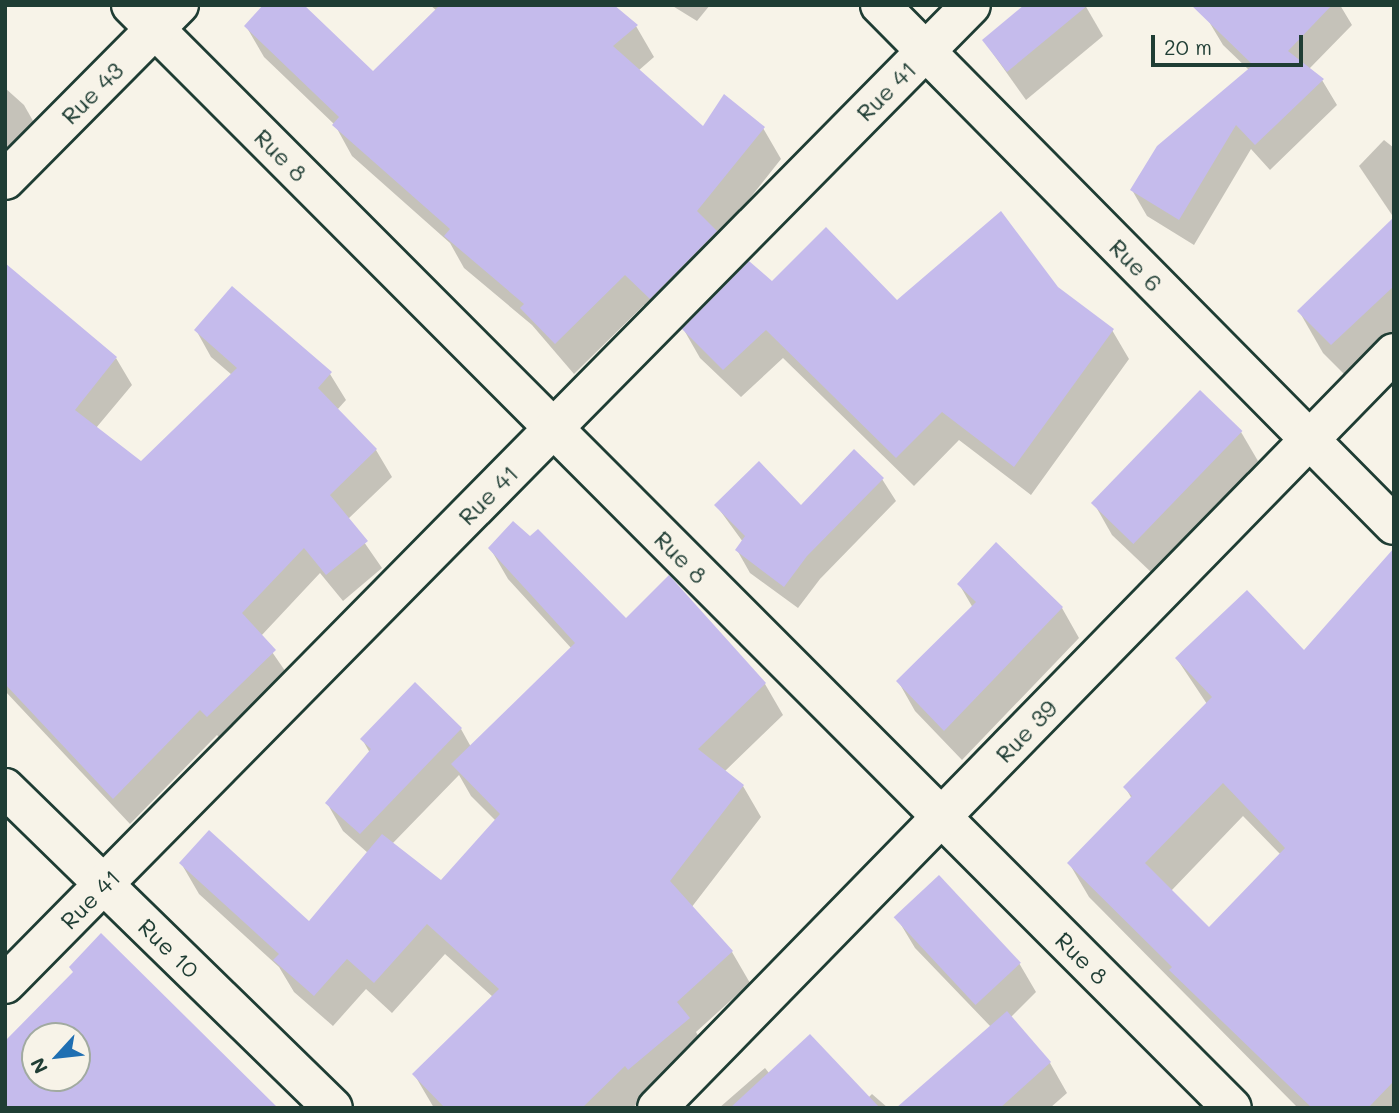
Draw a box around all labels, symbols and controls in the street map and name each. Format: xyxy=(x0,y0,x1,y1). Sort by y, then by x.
scale bar xyxy=(1154,21,1306,65)
text: 20 m xyxy=(1164,33,1212,60)
street label: Rue 43 xyxy=(55,56,129,130)
street label: Rue 41 xyxy=(851,56,921,126)
street label: Rue 8 xyxy=(249,123,313,187)
street label: Rue 6 xyxy=(1104,233,1168,297)
street label: Rue 41 xyxy=(453,460,523,530)
street label: Rue 8 xyxy=(649,525,713,589)
street label: Rue 39 xyxy=(990,694,1062,768)
street label: Rue 41 xyxy=(55,864,125,934)
street label: Rue 10 xyxy=(133,913,205,983)
street label: Rue 8 xyxy=(1050,926,1114,990)
north arrow xyxy=(21,1022,91,1092)
text: N xyxy=(24,1054,53,1078)

